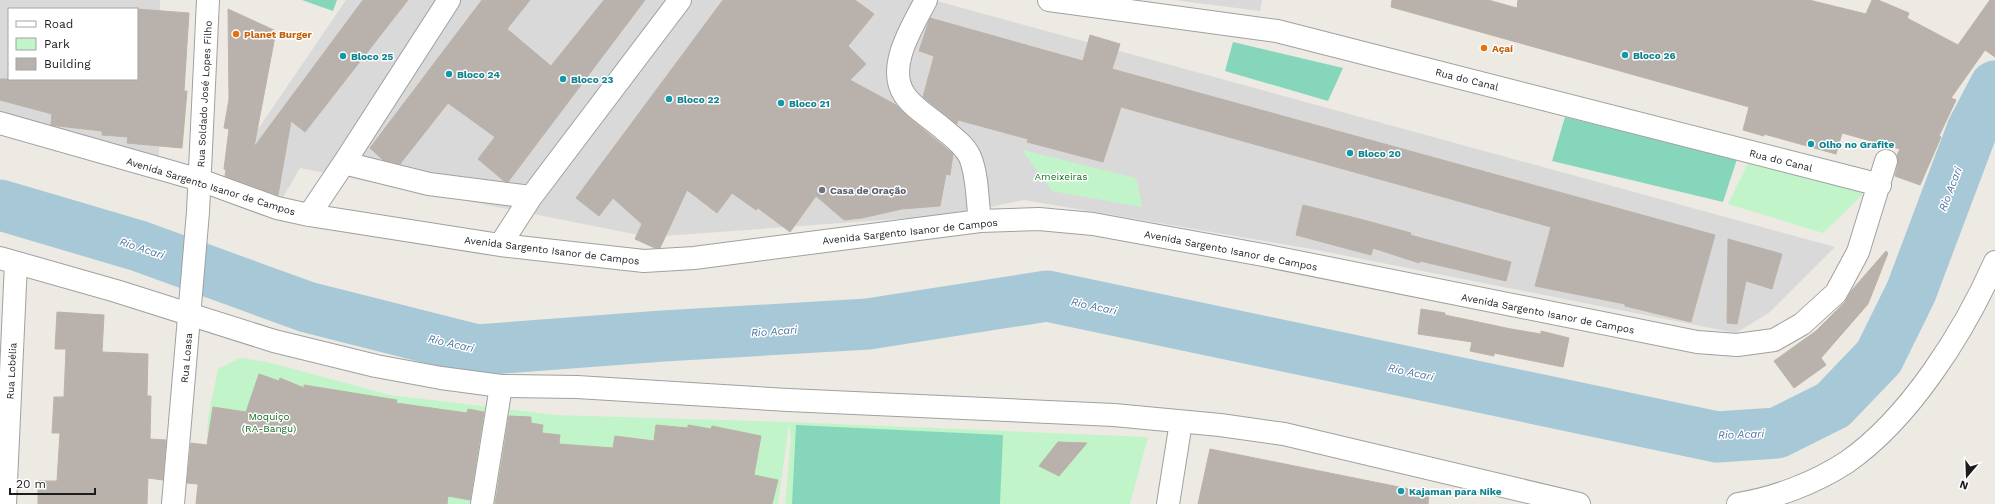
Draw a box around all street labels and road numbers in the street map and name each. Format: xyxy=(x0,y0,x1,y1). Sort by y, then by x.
street label: Rua Soldado José Lopes Filho xyxy=(195,20,214,168)
street label: Rua do Canal xyxy=(1434,66,1500,93)
street label: Rua do Canal xyxy=(1748,147,1814,174)
street label: Avenida Sargento Isanor de Campos xyxy=(125,155,297,217)
street label: Avenida Sargento Isanor de Campos xyxy=(822,217,998,246)
street label: Avenida Sargento Isanor de Campos xyxy=(1143,228,1318,273)
street label: Avenida Sargento Isanor de Campos xyxy=(464,234,640,267)
street label: Avenida Sargento Isanor de Campos xyxy=(1460,291,1635,336)
street label: Rua Loasa xyxy=(179,332,194,383)
street label: Rua Lobélia xyxy=(5,342,18,400)

